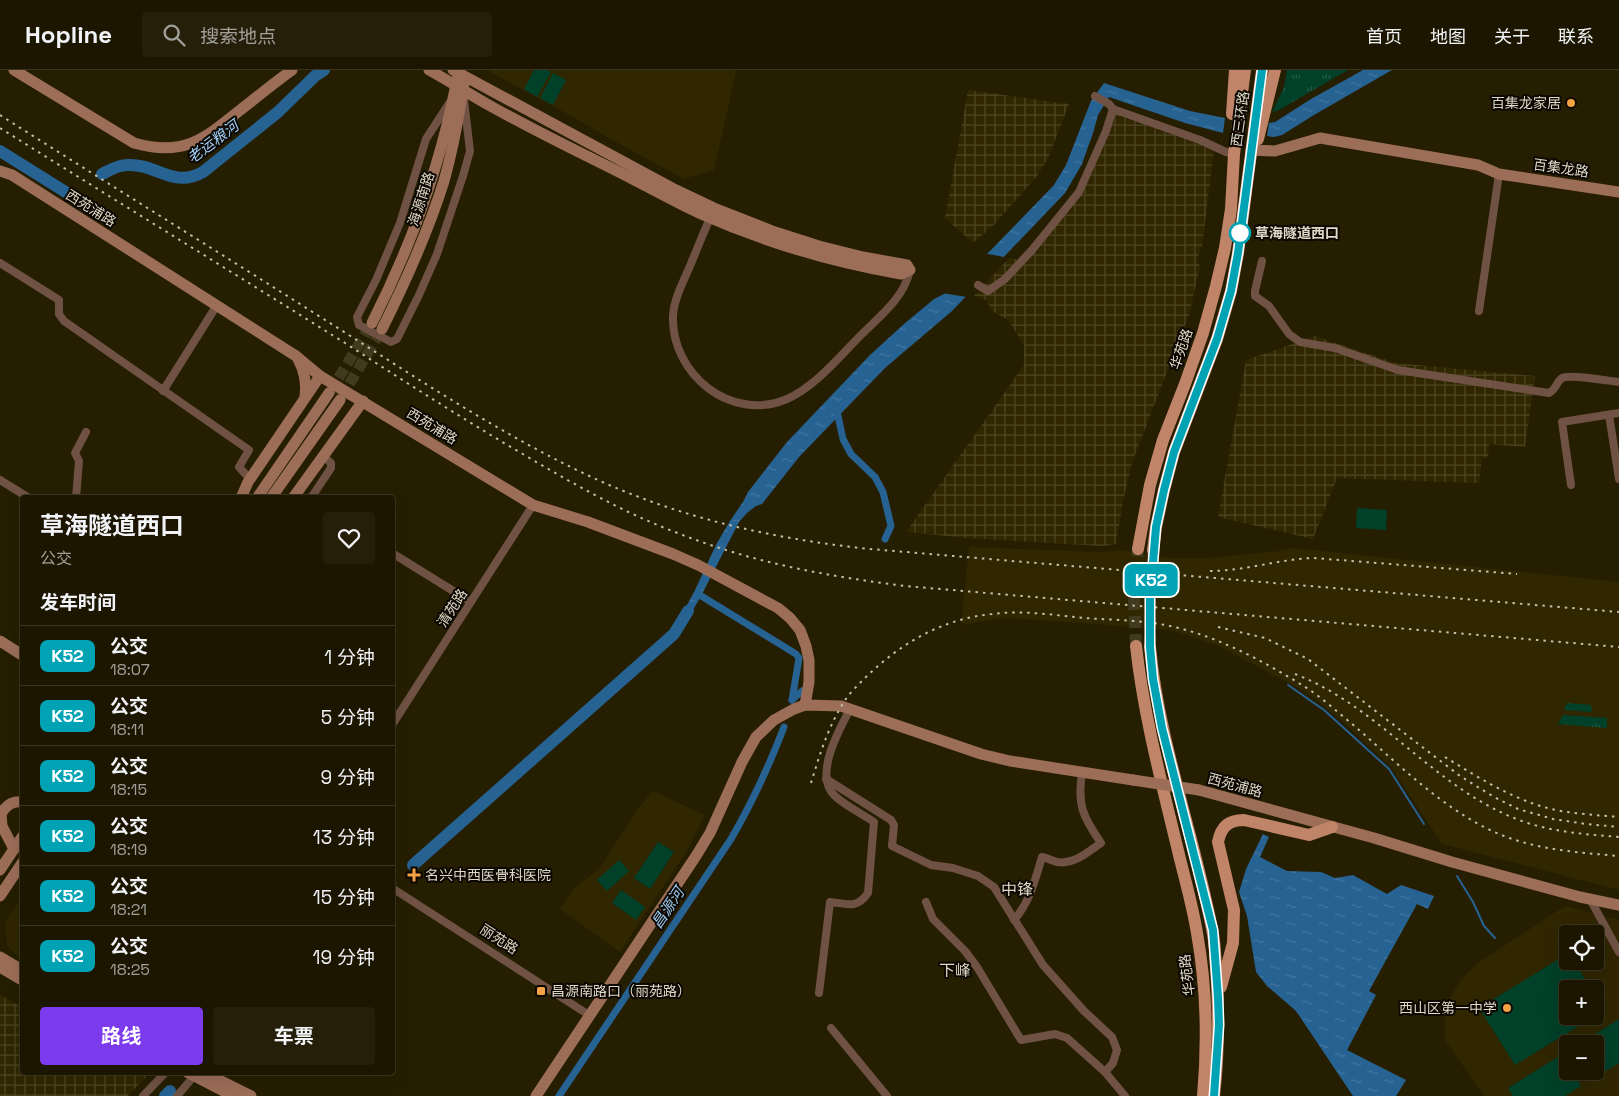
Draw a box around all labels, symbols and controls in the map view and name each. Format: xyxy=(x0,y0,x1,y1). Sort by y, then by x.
search box xyxy=(142,12,492,57)
text: Hopline xyxy=(25,19,112,50)
icon: search xyxy=(160,21,188,49)
text: 搜索地点 xyxy=(200,24,276,49)
text: 首页 xyxy=(1366,25,1402,48)
text: 地图 xyxy=(1430,25,1466,48)
text: 关于 xyxy=(1494,25,1530,48)
text: 联系 xyxy=(1558,25,1594,48)
street label: 西三环路 xyxy=(1227,90,1253,148)
place label: 百集龙家居 xyxy=(1491,94,1561,112)
marker: 百集龙家居 xyxy=(1565,97,1577,109)
water label: 老运粮河 xyxy=(183,114,245,167)
street label: 百集龙路 xyxy=(1532,155,1590,181)
street label: 海源南路 xyxy=(404,170,438,228)
street label: 西苑浦路 xyxy=(62,186,120,230)
marker: 草海隧道西口 xyxy=(1229,222,1251,244)
place label: 草海隧道西口 xyxy=(1255,224,1339,242)
street label: 华苑路 xyxy=(1166,326,1196,372)
street label: 西苑浦路 xyxy=(403,404,461,448)
text: 草海隧道西口 xyxy=(40,510,184,541)
button: heart xyxy=(323,512,375,564)
text: 公交 xyxy=(40,548,72,569)
line badge: K52 xyxy=(1122,564,1180,596)
text: K52 xyxy=(1135,568,1167,591)
street label: 清苑路 xyxy=(433,585,471,631)
text: 发车时间 xyxy=(40,590,116,615)
text: 公交 xyxy=(110,634,148,659)
text: K52 xyxy=(51,644,84,667)
text: 1 分钟 xyxy=(324,645,375,670)
text: 18:07 xyxy=(110,659,150,680)
text: 公交 xyxy=(110,694,148,719)
text: K52 xyxy=(51,704,84,727)
text: 5 分钟 xyxy=(321,705,375,730)
text: 18:11 xyxy=(110,719,144,740)
text: 公交 xyxy=(110,754,148,779)
text: K52 xyxy=(51,764,84,787)
text: 9 分钟 xyxy=(320,765,375,790)
street label: 西苑浦路 xyxy=(1206,769,1264,801)
text: 18:15 xyxy=(110,779,147,800)
text: 公交 xyxy=(110,814,148,839)
text: K52 xyxy=(51,824,84,847)
text: 13 分钟 xyxy=(313,825,375,850)
text: 18:19 xyxy=(110,839,147,860)
place label: 名兴中西医骨科医院 xyxy=(425,866,551,884)
marker: 名兴中西医骨科医院 xyxy=(407,868,421,882)
text: 公交 xyxy=(110,874,148,899)
district label: 中锋 xyxy=(1001,879,1033,900)
water label: 昌源河 xyxy=(647,881,690,932)
text: K52 xyxy=(51,884,84,907)
text: 15 分钟 xyxy=(313,885,375,910)
text: 18:21 xyxy=(110,899,147,920)
street label: 丽苑路 xyxy=(476,920,522,958)
map controls xyxy=(1559,925,1604,1080)
button: locate xyxy=(1559,925,1604,970)
text: 公交 xyxy=(110,934,148,959)
text: K52 xyxy=(51,944,84,967)
text: 19 分钟 xyxy=(313,945,375,970)
street label: 华苑路 xyxy=(1176,953,1198,997)
text: 18:25 xyxy=(110,959,150,980)
district label: 下峰 xyxy=(939,960,971,981)
button: + xyxy=(1559,980,1604,1025)
place label: 昌源南路口（丽苑路） xyxy=(551,982,691,1000)
marker: 昌源南路口（丽苑路） xyxy=(535,985,547,997)
place label: 西山区第一中学 xyxy=(1399,999,1497,1017)
marker: 西山区第一中学 xyxy=(1501,1002,1513,1014)
button: 路线 xyxy=(40,1007,203,1065)
button: 车票 xyxy=(213,1007,375,1065)
button: − xyxy=(1559,1035,1604,1080)

